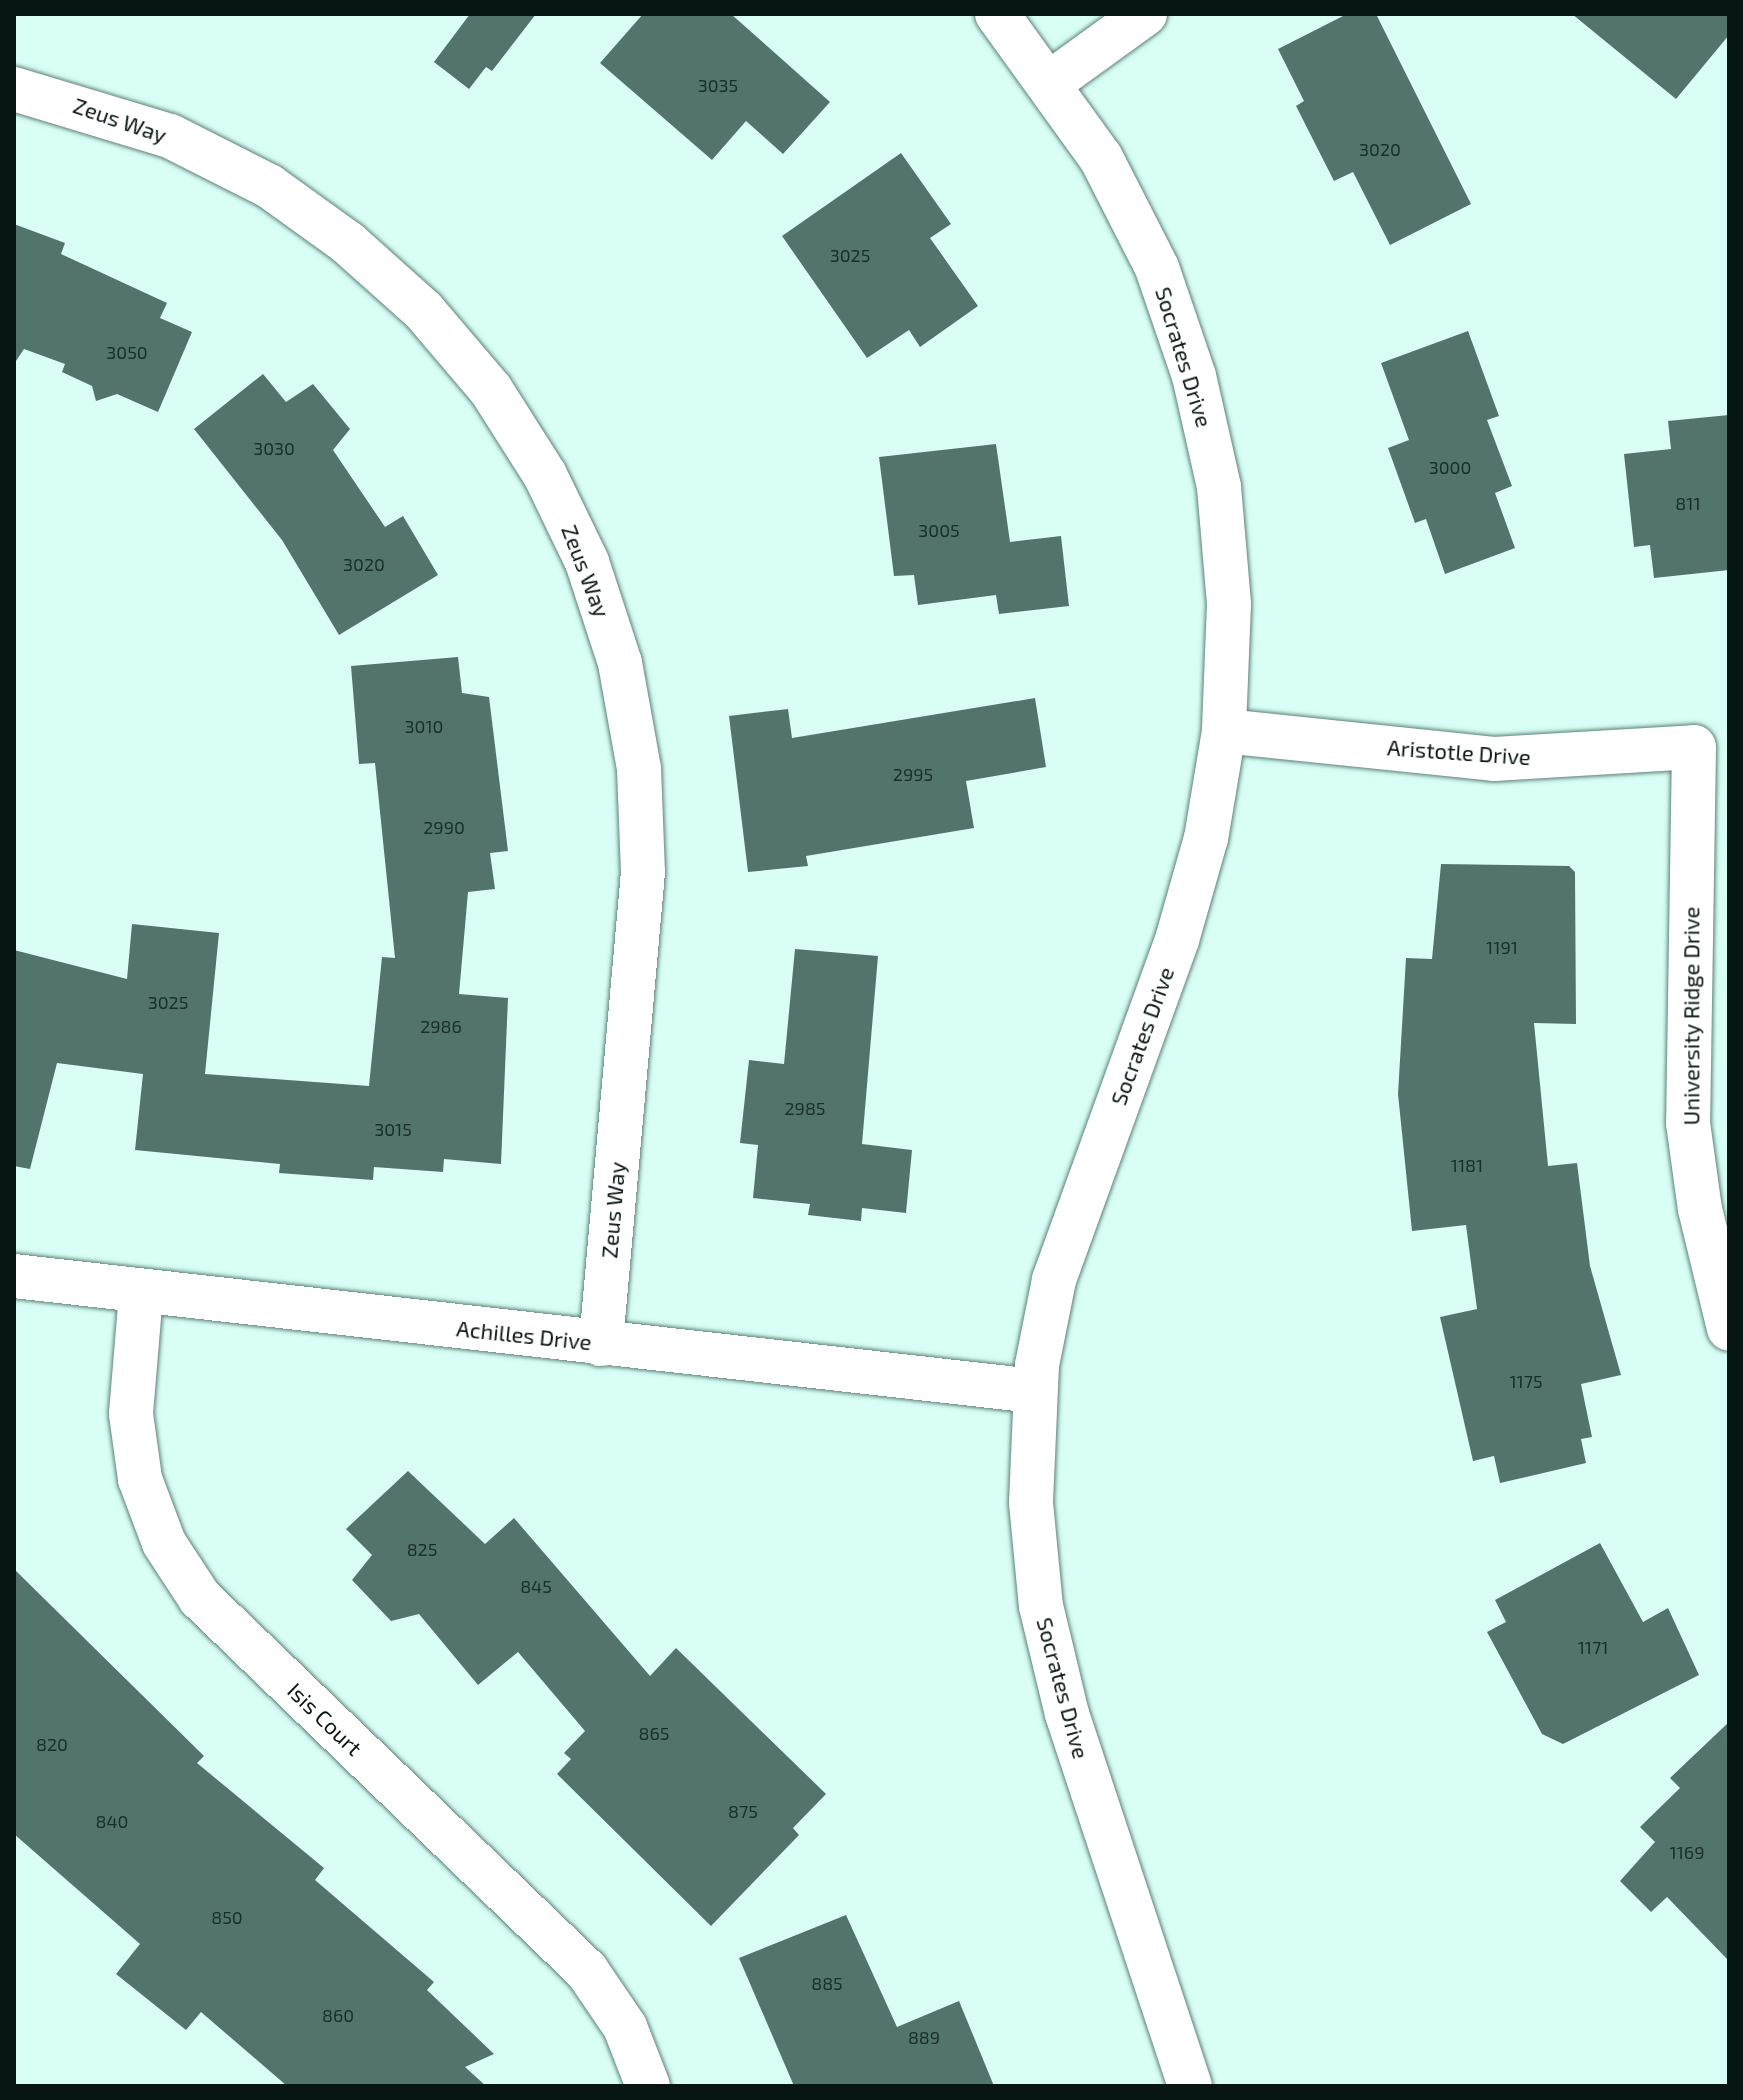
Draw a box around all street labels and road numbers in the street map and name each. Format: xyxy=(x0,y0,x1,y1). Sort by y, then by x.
street label: Zeus Way xyxy=(70,92,170,148)
street label: Socrates Drive xyxy=(1150,284,1218,430)
street label: Zeus Way xyxy=(556,521,616,621)
street label: Aristotle Drive xyxy=(1386,734,1532,770)
street label: University Ridge Drive xyxy=(1678,906,1704,1126)
street label: Socrates Drive xyxy=(1105,963,1179,1109)
street label: Zeus Way xyxy=(596,1160,630,1260)
street label: Achilles Drive xyxy=(455,1315,593,1355)
street label: Socrates Drive xyxy=(1031,1615,1095,1761)
street label: Isis Court xyxy=(282,1677,368,1761)

